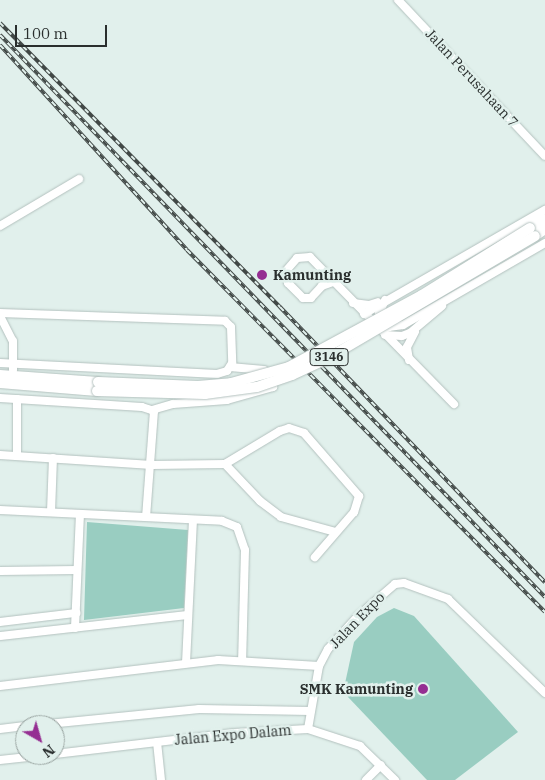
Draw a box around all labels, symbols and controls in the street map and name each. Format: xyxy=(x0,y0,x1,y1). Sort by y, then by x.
scale bar xyxy=(18,15,110,47)
text: 100 m xyxy=(23,24,68,43)
street label: Jalan Perusahaan 7 xyxy=(422,25,522,131)
place label: Kamunting xyxy=(273,267,351,283)
marker: Kamunting xyxy=(255,268,269,282)
road number: 3146 xyxy=(309,348,349,367)
street label: Jalan Expo xyxy=(326,588,388,652)
place label: SMK Kamunting xyxy=(300,681,413,697)
marker: SMK Kamunting xyxy=(417,683,429,695)
north arrow xyxy=(15,715,65,765)
street label: Jalan Expo Dalam xyxy=(174,722,292,748)
text: N xyxy=(39,741,59,762)

